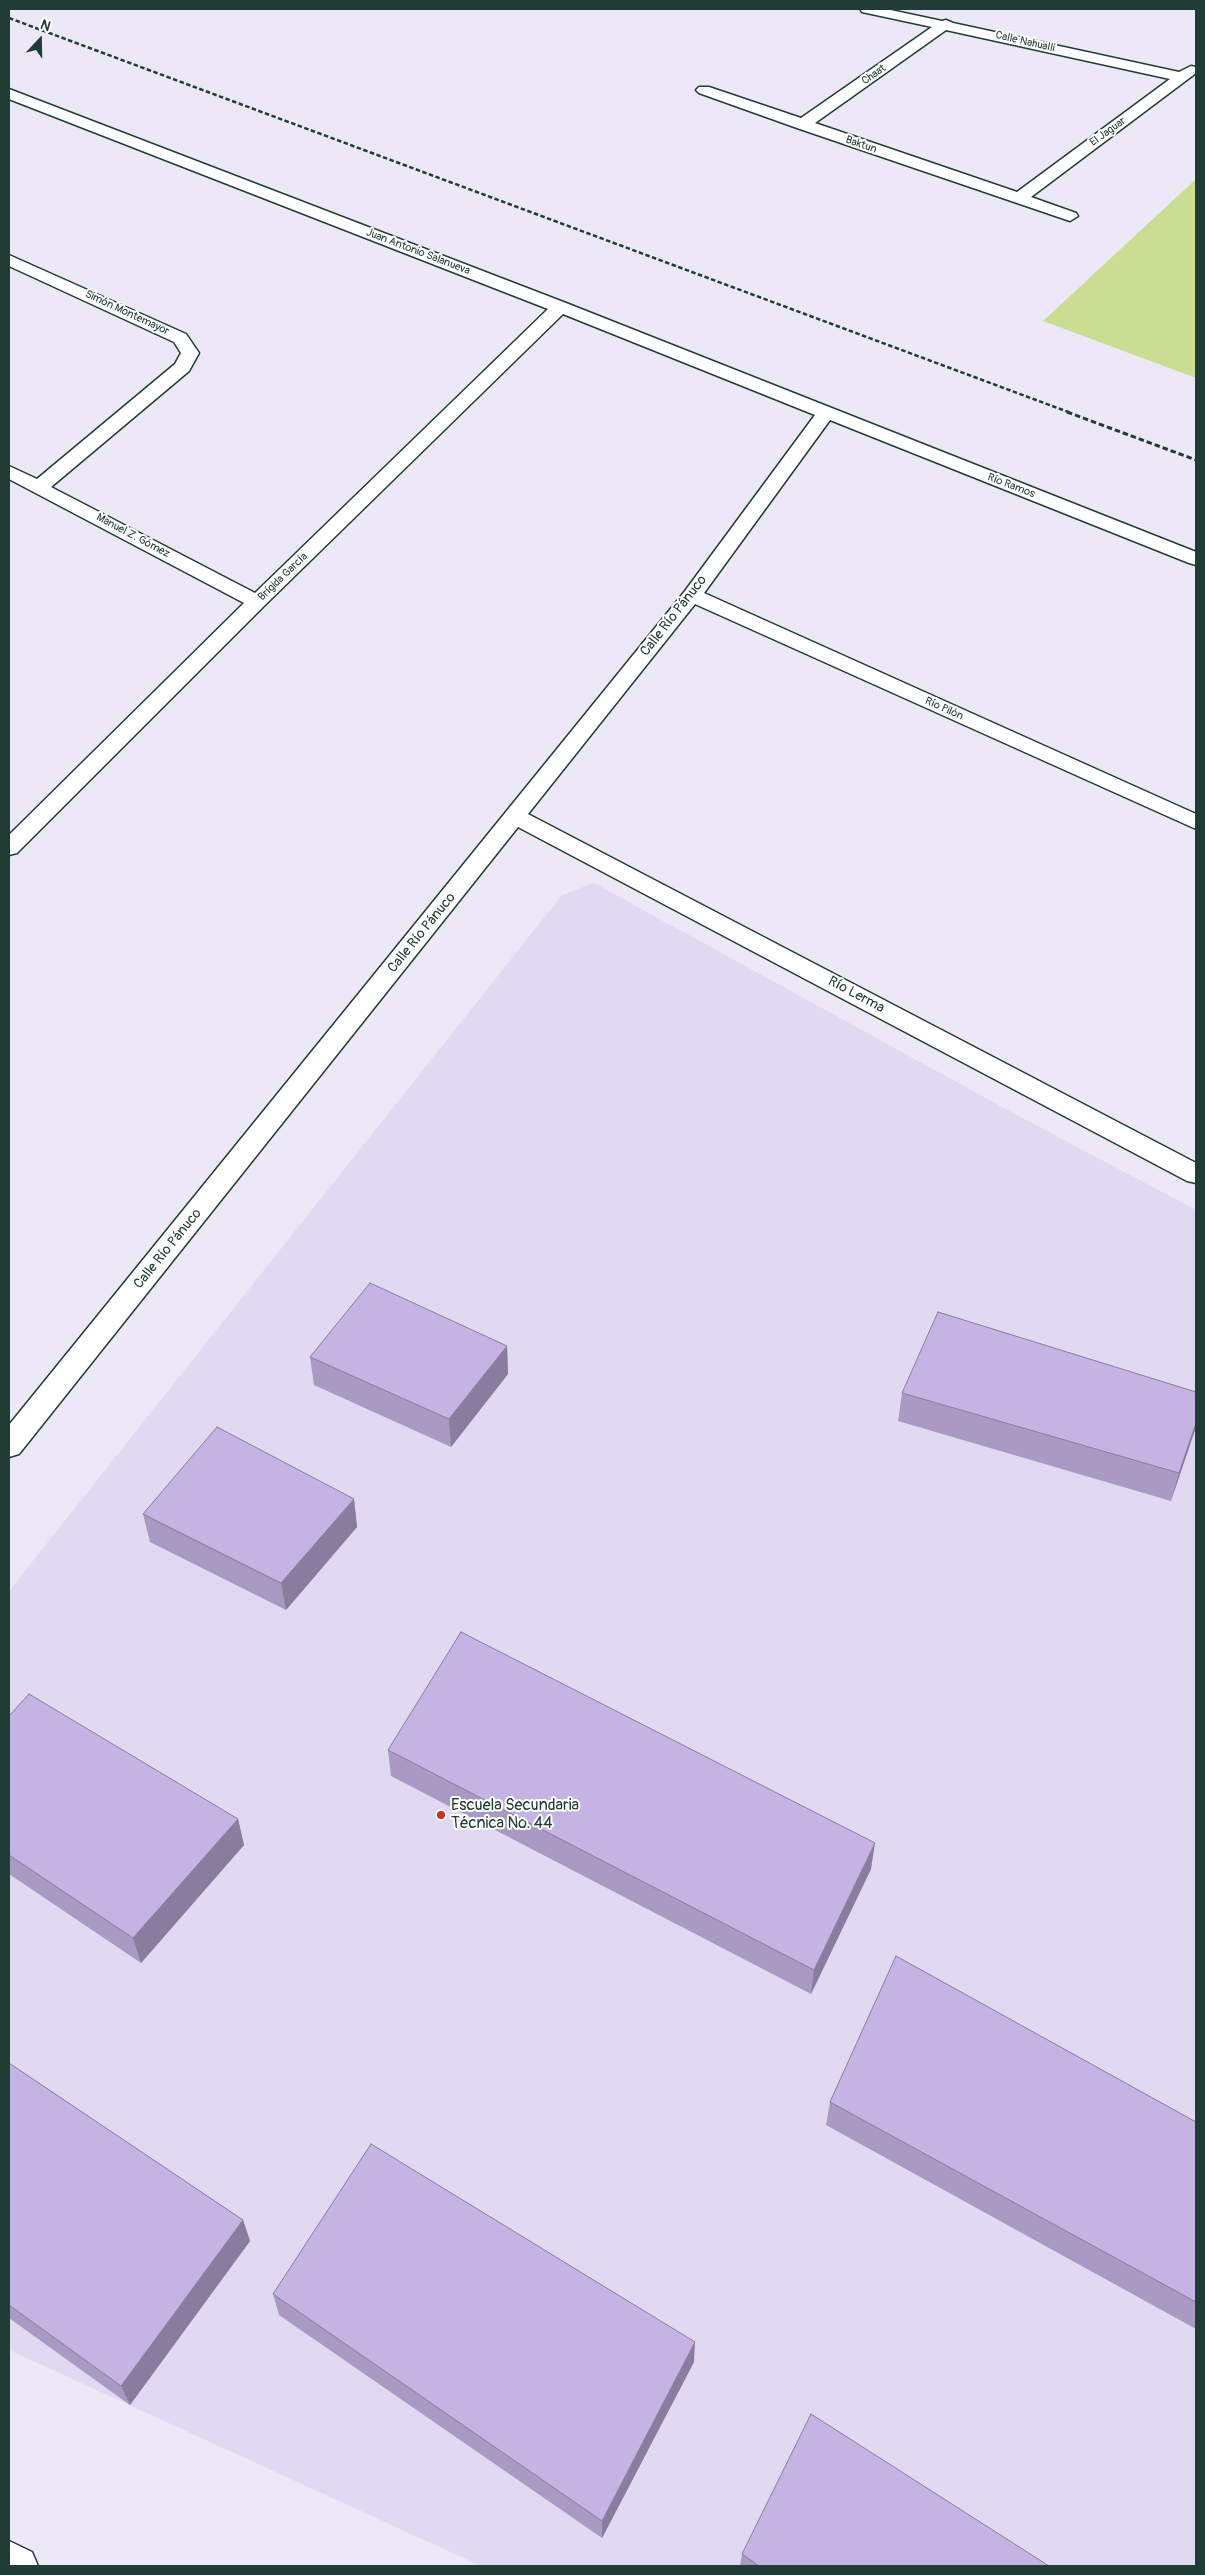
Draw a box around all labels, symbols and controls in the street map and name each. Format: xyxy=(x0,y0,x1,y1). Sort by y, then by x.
north arrow xyxy=(15,15,65,65)
text: N xyxy=(38,16,53,35)
street label: Calle Nahualli xyxy=(994,29,1056,55)
street label: Chaat xyxy=(859,62,889,88)
street label: El Jaguar xyxy=(1087,115,1129,149)
street label: Baktun xyxy=(844,134,878,156)
street label: Juan Antonio Salanueva xyxy=(364,226,472,278)
street label: Simón Montemayor xyxy=(83,288,171,338)
street label: Río Ramos xyxy=(985,471,1037,501)
street label: Manuel Z. Gómez xyxy=(94,511,172,561)
street label: Brígida García xyxy=(255,550,311,604)
street label: Calle Río Pánuco xyxy=(637,572,711,660)
street label: Río Pilón xyxy=(923,695,965,723)
street label: Calle Río Pánuco xyxy=(385,890,459,976)
street label: Río Lerma xyxy=(825,973,887,1017)
street label: Calle Río Pánuco xyxy=(131,1206,205,1292)
place label: Escuela Secundaria Técnica No. 44 xyxy=(451,1796,579,1834)
marker: Escuela Secundaria Técnica No. 44 xyxy=(435,1809,447,1821)

